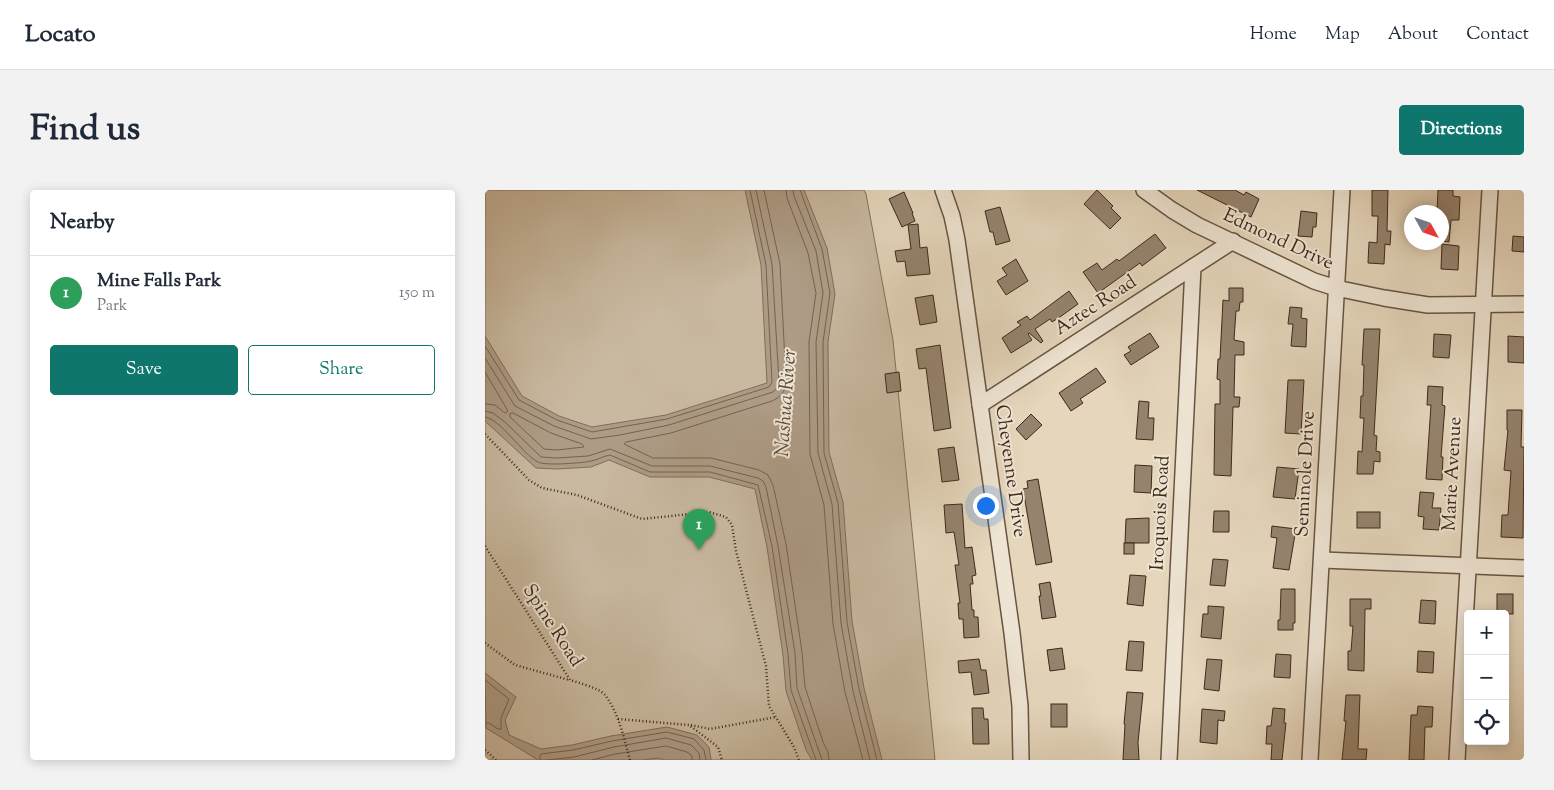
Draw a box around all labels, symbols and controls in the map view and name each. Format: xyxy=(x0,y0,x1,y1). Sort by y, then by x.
text: Locato xyxy=(25,18,96,52)
text: Home xyxy=(1250,22,1297,48)
text: Map xyxy=(1325,22,1360,48)
text: About xyxy=(1388,22,1438,48)
text: Contact xyxy=(1466,22,1529,48)
text: Find us xyxy=(30,105,140,156)
button: Directions xyxy=(1399,105,1524,155)
street label: Edmond Drive xyxy=(1218,202,1338,278)
north arrow xyxy=(1404,205,1449,250)
text: Nearby xyxy=(50,208,115,238)
text: Mine Falls Park xyxy=(97,268,221,295)
street label: Aztec Road xyxy=(1050,269,1143,343)
text: 1 xyxy=(63,282,69,305)
text: 150 m xyxy=(399,282,435,305)
text: Park xyxy=(97,295,128,318)
button: Save xyxy=(50,345,238,395)
button: Share xyxy=(248,345,435,395)
water label: Nashua River xyxy=(769,348,805,458)
street label: Cheyenne Drive xyxy=(987,403,1033,539)
street label: Seminole Drive xyxy=(1289,410,1323,538)
street label: Marie Avenue xyxy=(1437,416,1469,532)
street label: Iroquois Road xyxy=(1145,455,1178,571)
your location xyxy=(973,493,999,519)
pin: 1 xyxy=(683,509,715,550)
street label: Spine Road xyxy=(515,579,589,673)
map controls xyxy=(1464,610,1509,745)
button: + xyxy=(1464,610,1509,655)
button: − xyxy=(1464,655,1509,700)
button: locate xyxy=(1464,700,1509,745)

